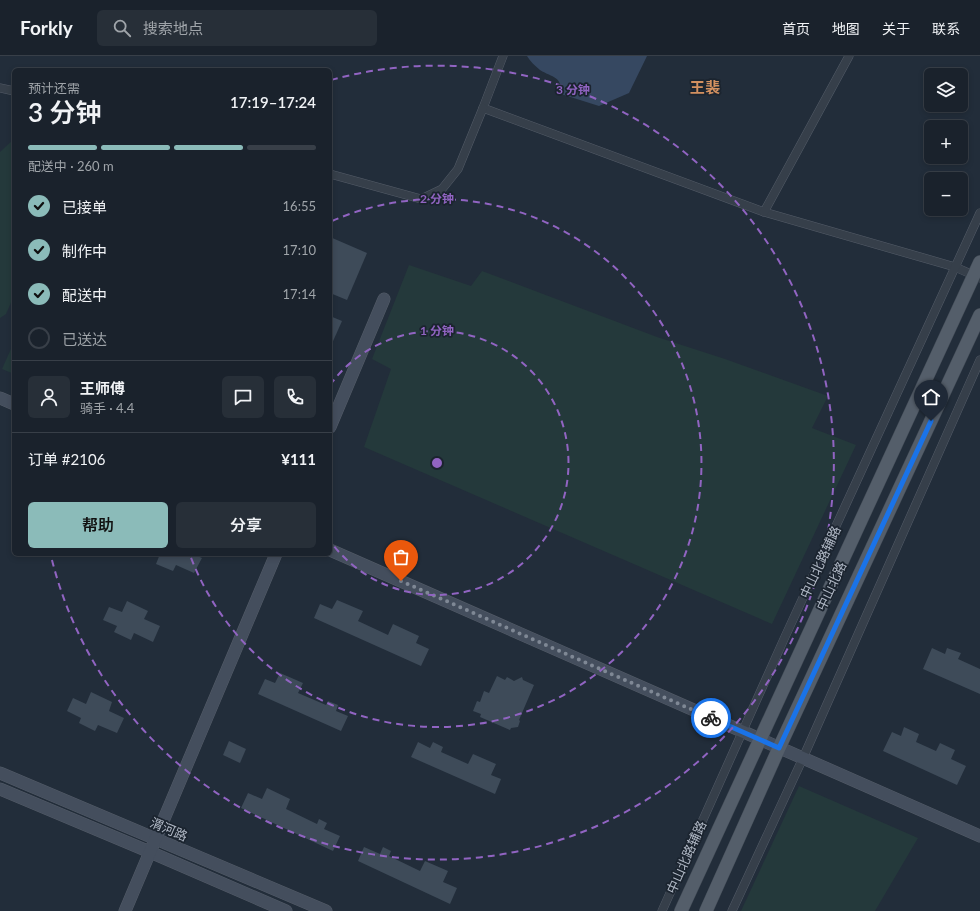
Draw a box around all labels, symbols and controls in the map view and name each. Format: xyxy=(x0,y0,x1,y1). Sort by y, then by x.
search box xyxy=(97,10,377,46)
text: Forkly xyxy=(20,16,73,39)
icon: search xyxy=(111,17,133,39)
text: 搜索地点 xyxy=(143,19,203,37)
text: 首页 xyxy=(782,20,810,37)
text: 地图 xyxy=(832,20,860,37)
text: 关于 xyxy=(882,20,910,37)
text: 联系 xyxy=(932,20,960,37)
map controls xyxy=(924,68,968,216)
button: layers xyxy=(924,68,968,112)
district label: 王裴 xyxy=(690,78,720,96)
text: 预计还需 xyxy=(28,80,80,96)
text: 3 分钟 xyxy=(556,82,590,97)
text: 17:19–17:24 xyxy=(230,93,316,111)
text: 3 分钟 xyxy=(28,96,102,128)
button: + xyxy=(924,120,968,164)
text: 配送中 · 260 m xyxy=(28,158,114,174)
button: − xyxy=(924,172,968,216)
text: 2 分钟 xyxy=(420,191,454,206)
icon: check xyxy=(28,195,50,217)
text: 已接单 xyxy=(62,198,107,216)
text: 16:55 xyxy=(283,198,316,214)
icon: check xyxy=(28,239,50,261)
text: 制作中 xyxy=(62,242,107,260)
text: 17:10 xyxy=(283,242,316,258)
icon: check xyxy=(28,283,50,305)
text: 配送中 xyxy=(62,286,107,304)
text: 17:14 xyxy=(283,286,316,302)
text: 1 分钟 xyxy=(420,323,454,338)
text: 已送达 xyxy=(62,330,107,348)
button: person xyxy=(28,376,70,418)
button: chat xyxy=(222,376,264,418)
button: phone xyxy=(274,376,316,418)
text: 王师傅 xyxy=(80,379,125,397)
pin xyxy=(914,380,948,421)
icon: home xyxy=(920,386,942,408)
text: 骑手 · 4.4 xyxy=(80,400,134,416)
text: 订单 #2106 xyxy=(28,450,105,468)
text: ¥111 xyxy=(281,450,316,468)
centre of rings xyxy=(430,456,444,470)
button: 帮助 xyxy=(28,502,168,548)
button: 分享 xyxy=(176,502,316,548)
street label: 中山北路辅路 xyxy=(796,523,844,601)
pin xyxy=(384,540,418,581)
icon: bag xyxy=(390,546,412,568)
street label: 中山北路 xyxy=(813,559,849,613)
courier xyxy=(691,698,731,738)
icon: bike xyxy=(700,707,722,729)
street label: 渭河路 xyxy=(148,814,190,844)
street label: 中山北路辅路 xyxy=(663,818,709,896)

